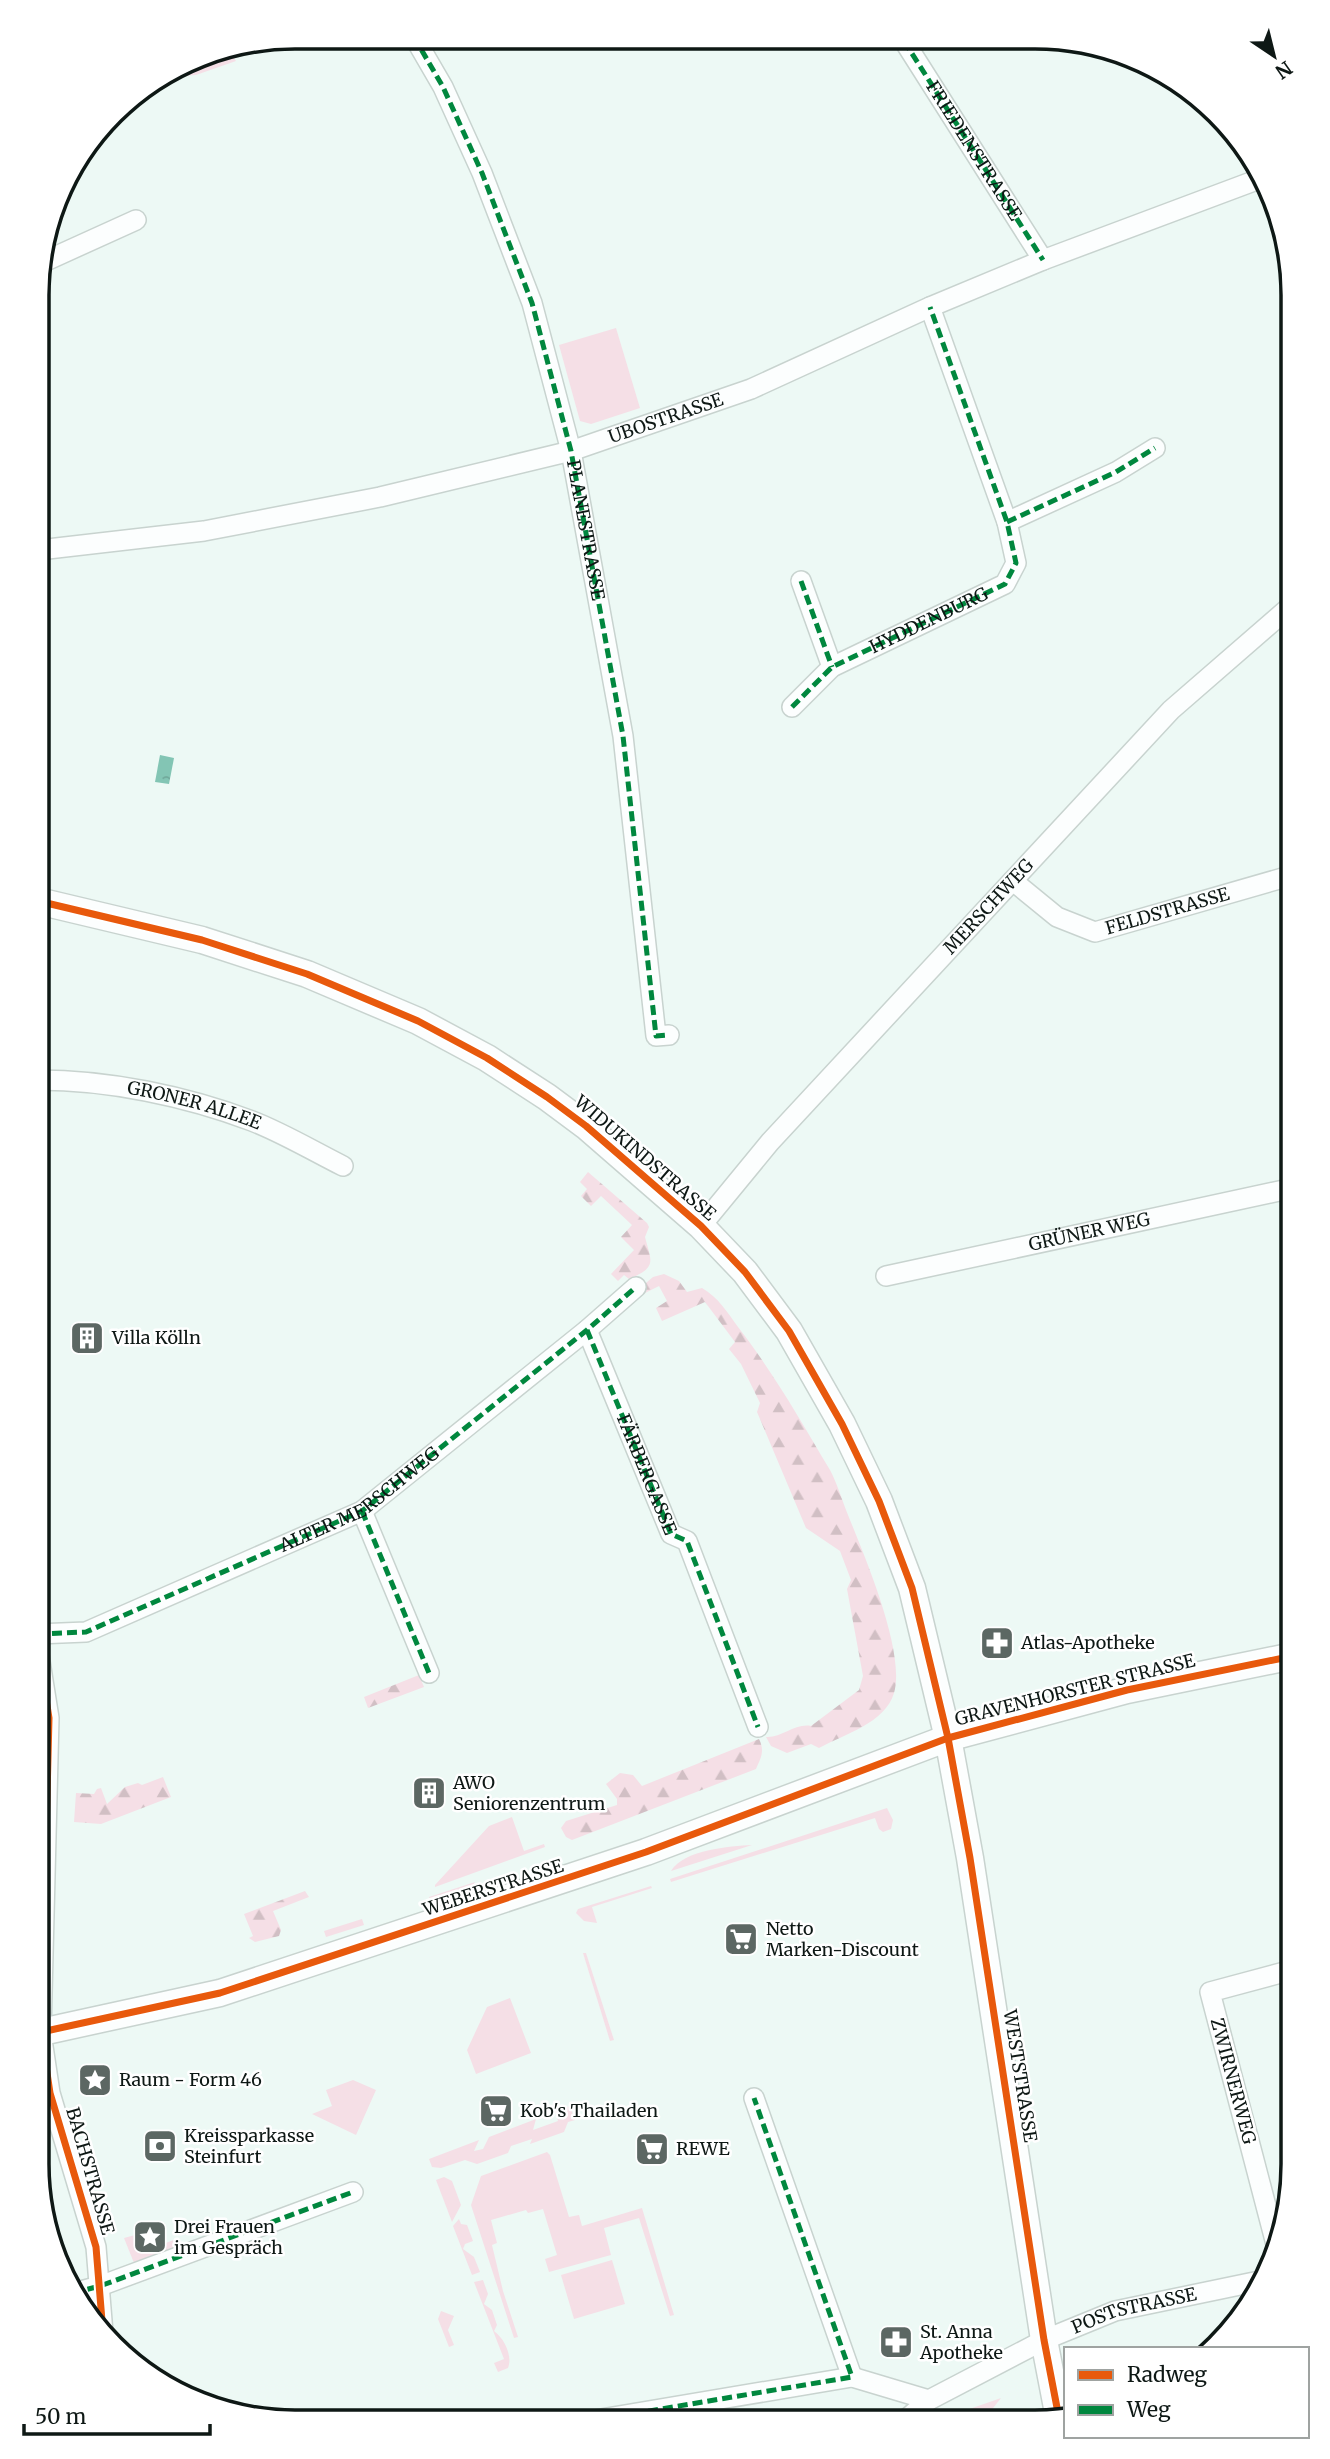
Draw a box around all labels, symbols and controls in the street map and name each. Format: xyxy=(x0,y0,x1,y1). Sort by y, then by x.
north arrow xyxy=(1239,21,1309,91)
text: N xyxy=(1271,56,1297,84)
street label: FRIEDENSTRASSE xyxy=(921,76,1027,225)
street label: UBOSTRASSE xyxy=(605,387,727,448)
street label: PLANESTRASSE xyxy=(562,458,610,603)
street label: HYDDENBURG xyxy=(866,582,992,658)
street label: MERSCHWEG xyxy=(938,854,1038,959)
street label: FELDSTRASSE xyxy=(1103,882,1232,939)
street label: GRONER ALLEE xyxy=(126,1076,265,1135)
street label: WIDUKINDSTRASSE xyxy=(569,1089,721,1226)
street label: GRÜNER WEG xyxy=(1026,1207,1152,1256)
building icon: Villa Kölln xyxy=(68,1319,106,1357)
place label: Villa Kölln xyxy=(111,1326,201,1349)
street label: FÄRBERGASSE xyxy=(612,1410,682,1538)
street label: ALTER MERSCHWEG xyxy=(275,1441,444,1557)
pharmacy icon: Atlas-Apotheke xyxy=(978,1624,1016,1662)
place label: Atlas-Apotheke xyxy=(1020,1631,1155,1654)
street label: GRAVENHORSTER STRASSE xyxy=(952,1648,1198,1731)
place label: AWO Seniorenzentrum xyxy=(452,1771,606,1815)
building icon: AWO Seniorenzentrum xyxy=(410,1774,448,1812)
street label: WEBERSTRASSE xyxy=(419,1854,567,1921)
place label: Netto Marken-Discount xyxy=(766,1917,919,1961)
supermarket icon: Netto Marken-Discount xyxy=(722,1920,760,1958)
street label: WESTSTRASSE xyxy=(999,2007,1042,2144)
street label: ZWIRNERWEG xyxy=(1206,2015,1261,2146)
place icon: Raum - Form 46 xyxy=(76,2061,114,2099)
place label: Raum - Form 46 xyxy=(119,2068,262,2091)
supermarket icon: Kob's Thailaden xyxy=(477,2092,515,2130)
place label: Kob's Thailaden xyxy=(520,2099,658,2122)
street label: BACHSTRASSE xyxy=(61,2105,120,2238)
place label: Kreissparkasse Steinfurt xyxy=(184,2124,314,2168)
bank icon: Kreissparkasse Steinfurt xyxy=(141,2127,179,2165)
supermarket icon: REWE xyxy=(633,2130,671,2168)
place label: REWE xyxy=(676,2137,730,2160)
place label: Drei Frauen im Gespräch xyxy=(174,2215,283,2259)
place icon: Drei Frauen im Gespräch xyxy=(131,2218,169,2256)
street label: POSTSTRASSE xyxy=(1068,2282,1199,2339)
place label: St. Anna Apotheke xyxy=(919,2320,1003,2364)
pharmacy icon: St. Anna Apotheke xyxy=(877,2323,915,2361)
legend xyxy=(1064,2347,1309,2438)
text: Radweg xyxy=(1127,2361,1207,2388)
scale bar xyxy=(24,2392,210,2436)
text: Weg xyxy=(1126,2396,1171,2423)
text: 50 m xyxy=(35,2403,86,2430)

